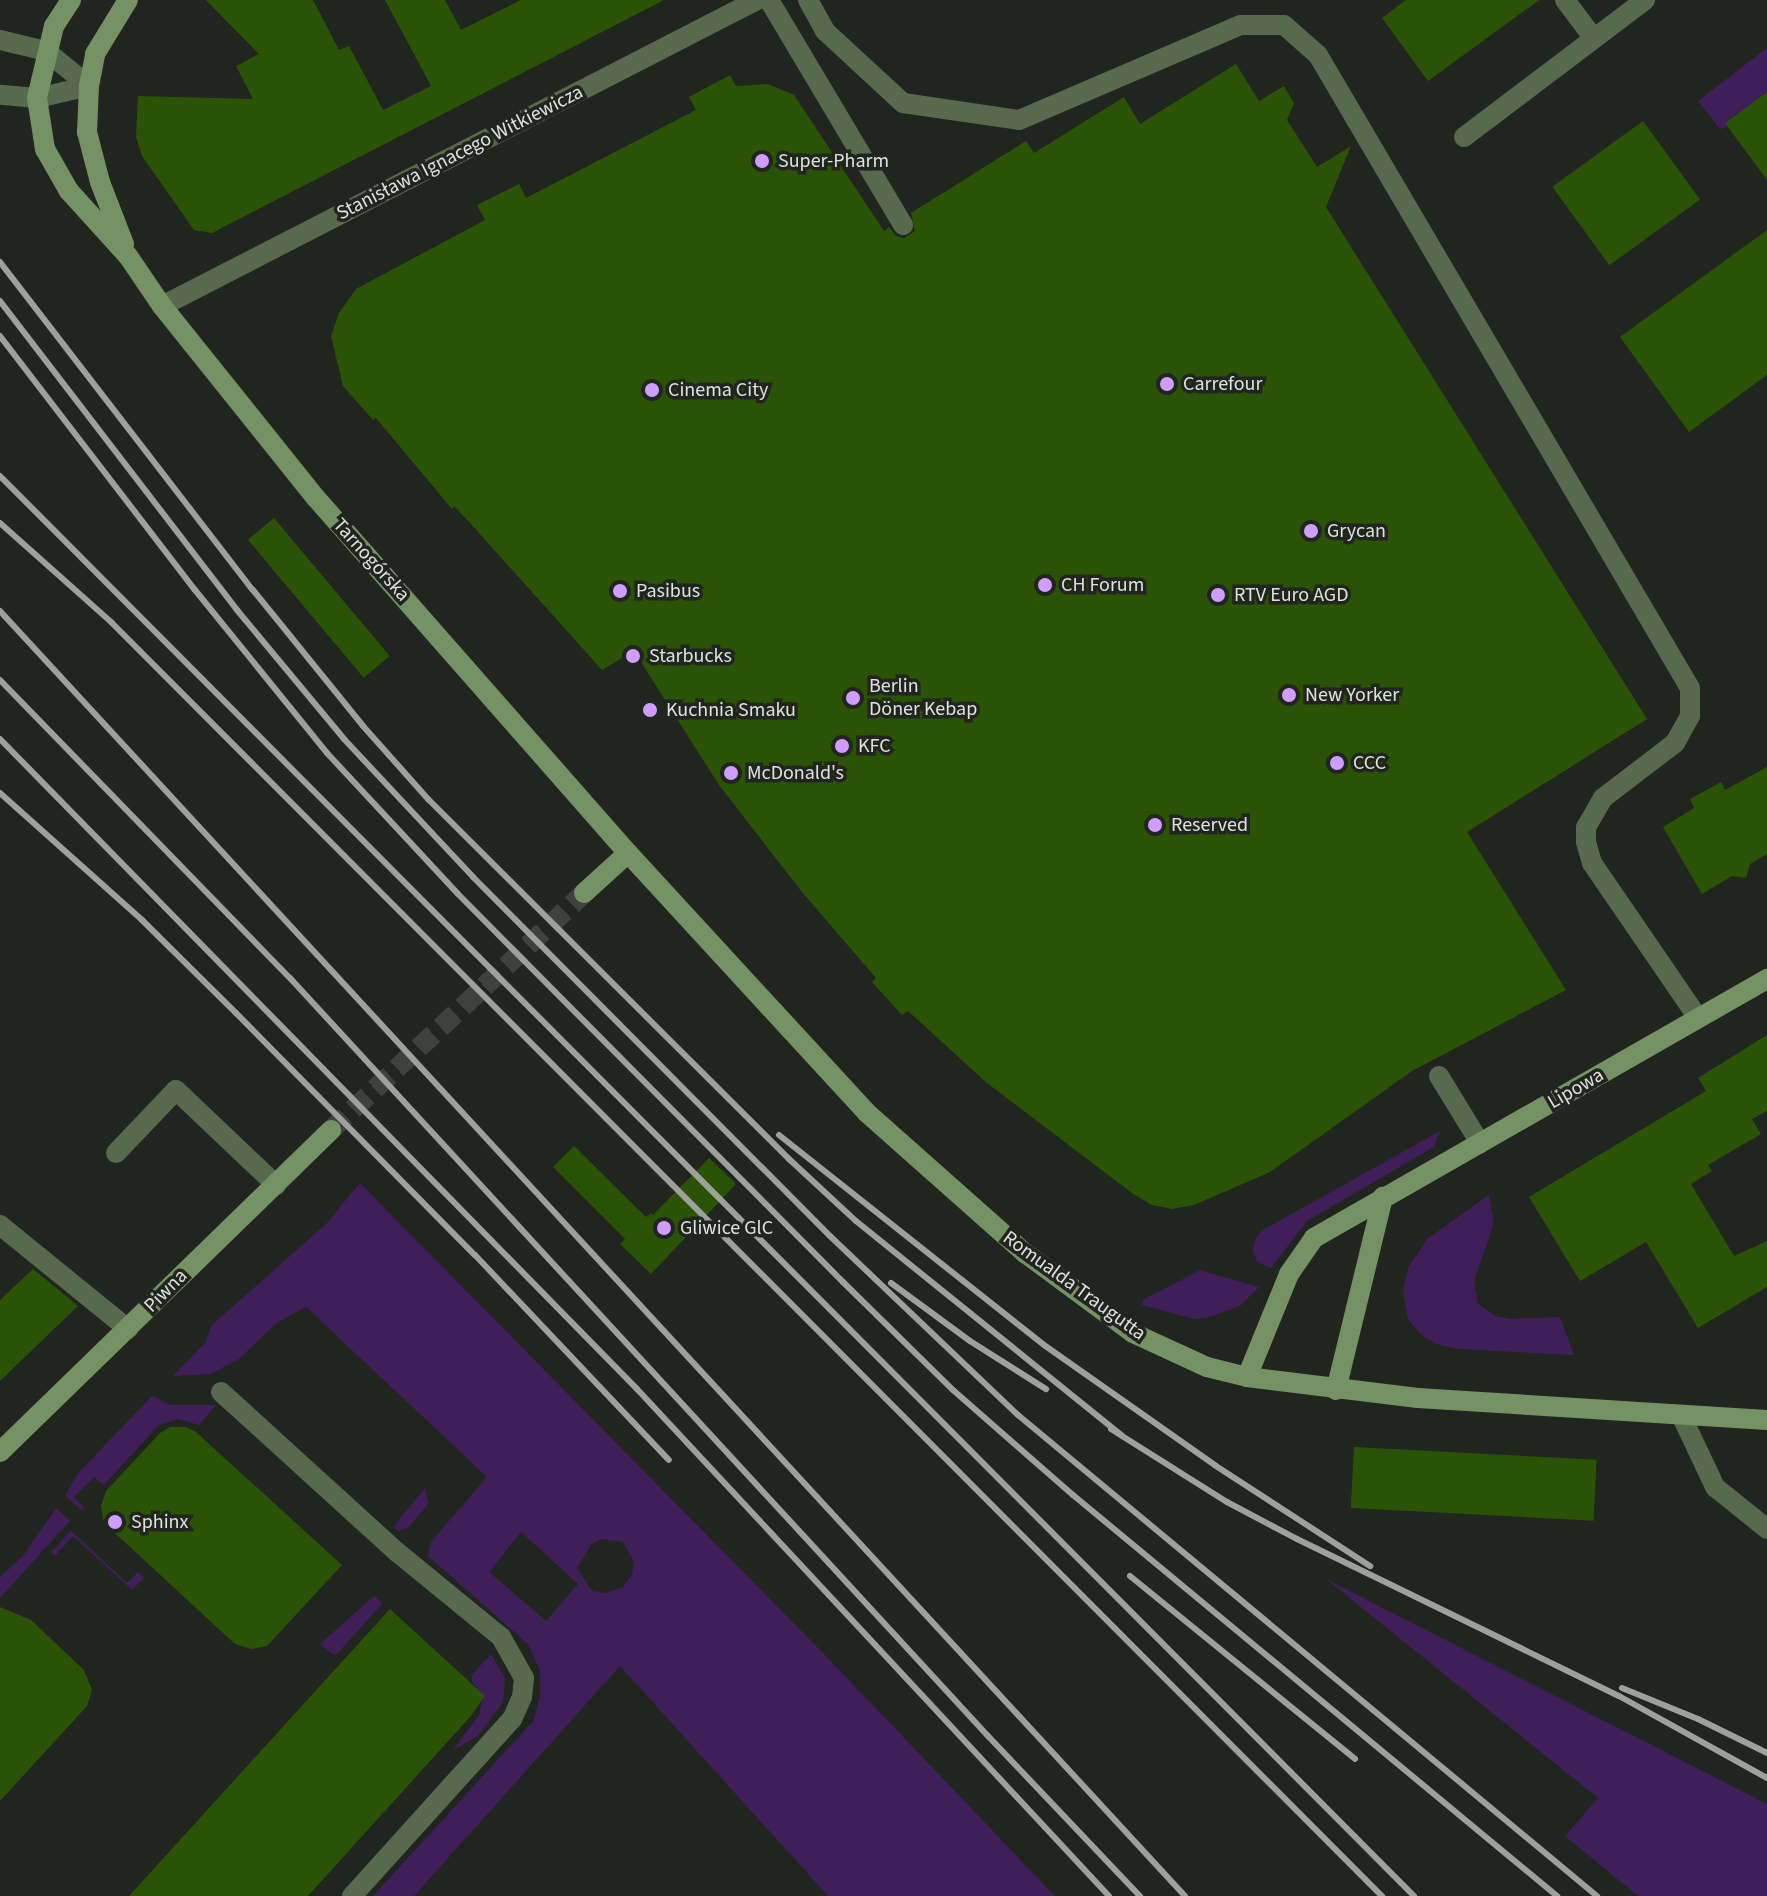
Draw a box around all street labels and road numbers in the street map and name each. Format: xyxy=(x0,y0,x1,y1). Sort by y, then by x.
street label: Stanisława Ignacego Witkiewicza xyxy=(333,80,587,226)
street label: Tarnogórska xyxy=(327,513,415,607)
street label: Lipowa xyxy=(1544,1063,1608,1115)
street label: Romualda Traugutta xyxy=(998,1226,1150,1346)
street label: Piwna xyxy=(139,1264,193,1318)

